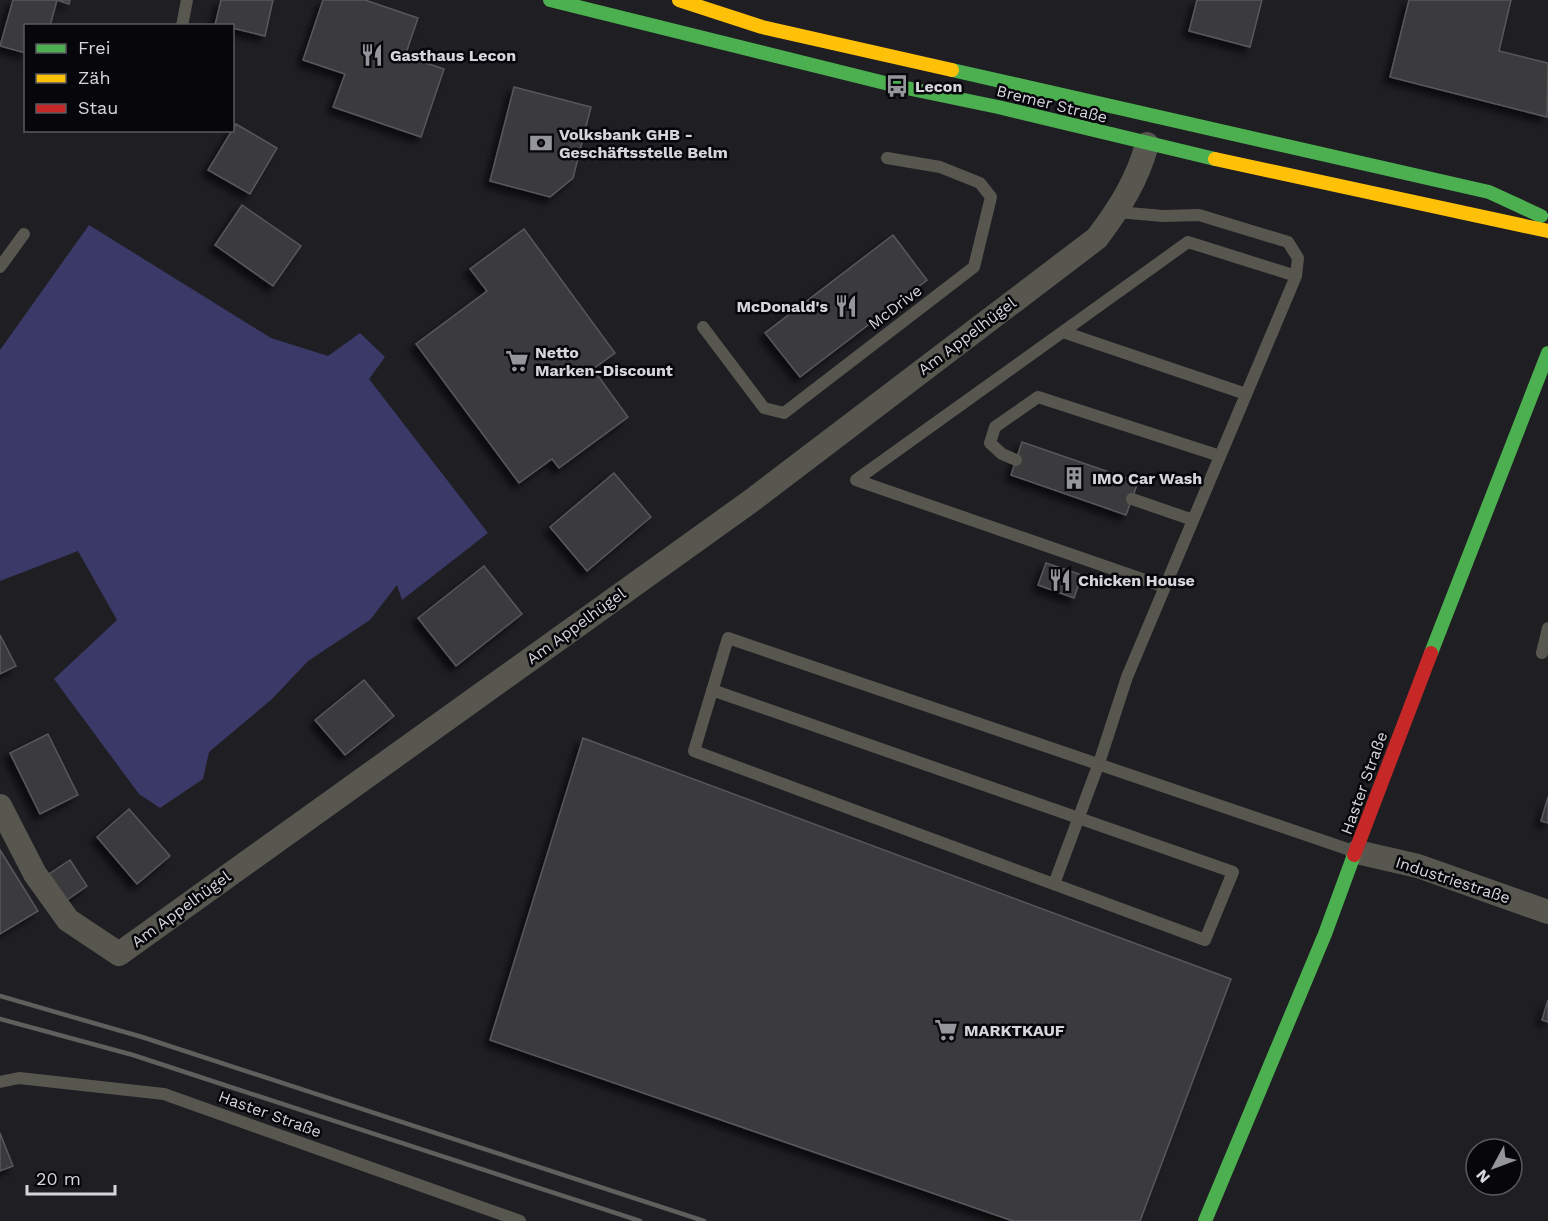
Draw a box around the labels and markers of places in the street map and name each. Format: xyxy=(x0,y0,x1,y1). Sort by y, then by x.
restaurant icon: Gasthaus Lecon xyxy=(359,42,385,68)
place label: Gasthaus Lecon xyxy=(390,46,516,65)
bus stop icon: Lecon xyxy=(884,73,910,99)
place label: Lecon xyxy=(915,77,962,96)
place label: Volksbank GHB - Geschäftsstelle Belm xyxy=(559,125,728,162)
bank icon: Volksbank GHB - Geschäftsstelle Belm xyxy=(528,130,554,156)
restaurant icon: McDonald's xyxy=(833,293,859,319)
place label: McDonald's xyxy=(736,297,828,316)
place label: Netto Marken-Discount xyxy=(535,343,673,380)
supermarket icon: Netto Marken-Discount xyxy=(504,348,530,374)
building icon: IMO Car Wash xyxy=(1061,465,1087,491)
place label: IMO Car Wash xyxy=(1092,469,1202,488)
restaurant icon: Chicken House xyxy=(1047,567,1073,593)
place label: Chicken House xyxy=(1078,571,1195,590)
supermarket icon: MARKTKAUF xyxy=(933,1017,959,1043)
place label: MARKTKAUF xyxy=(964,1021,1065,1040)

